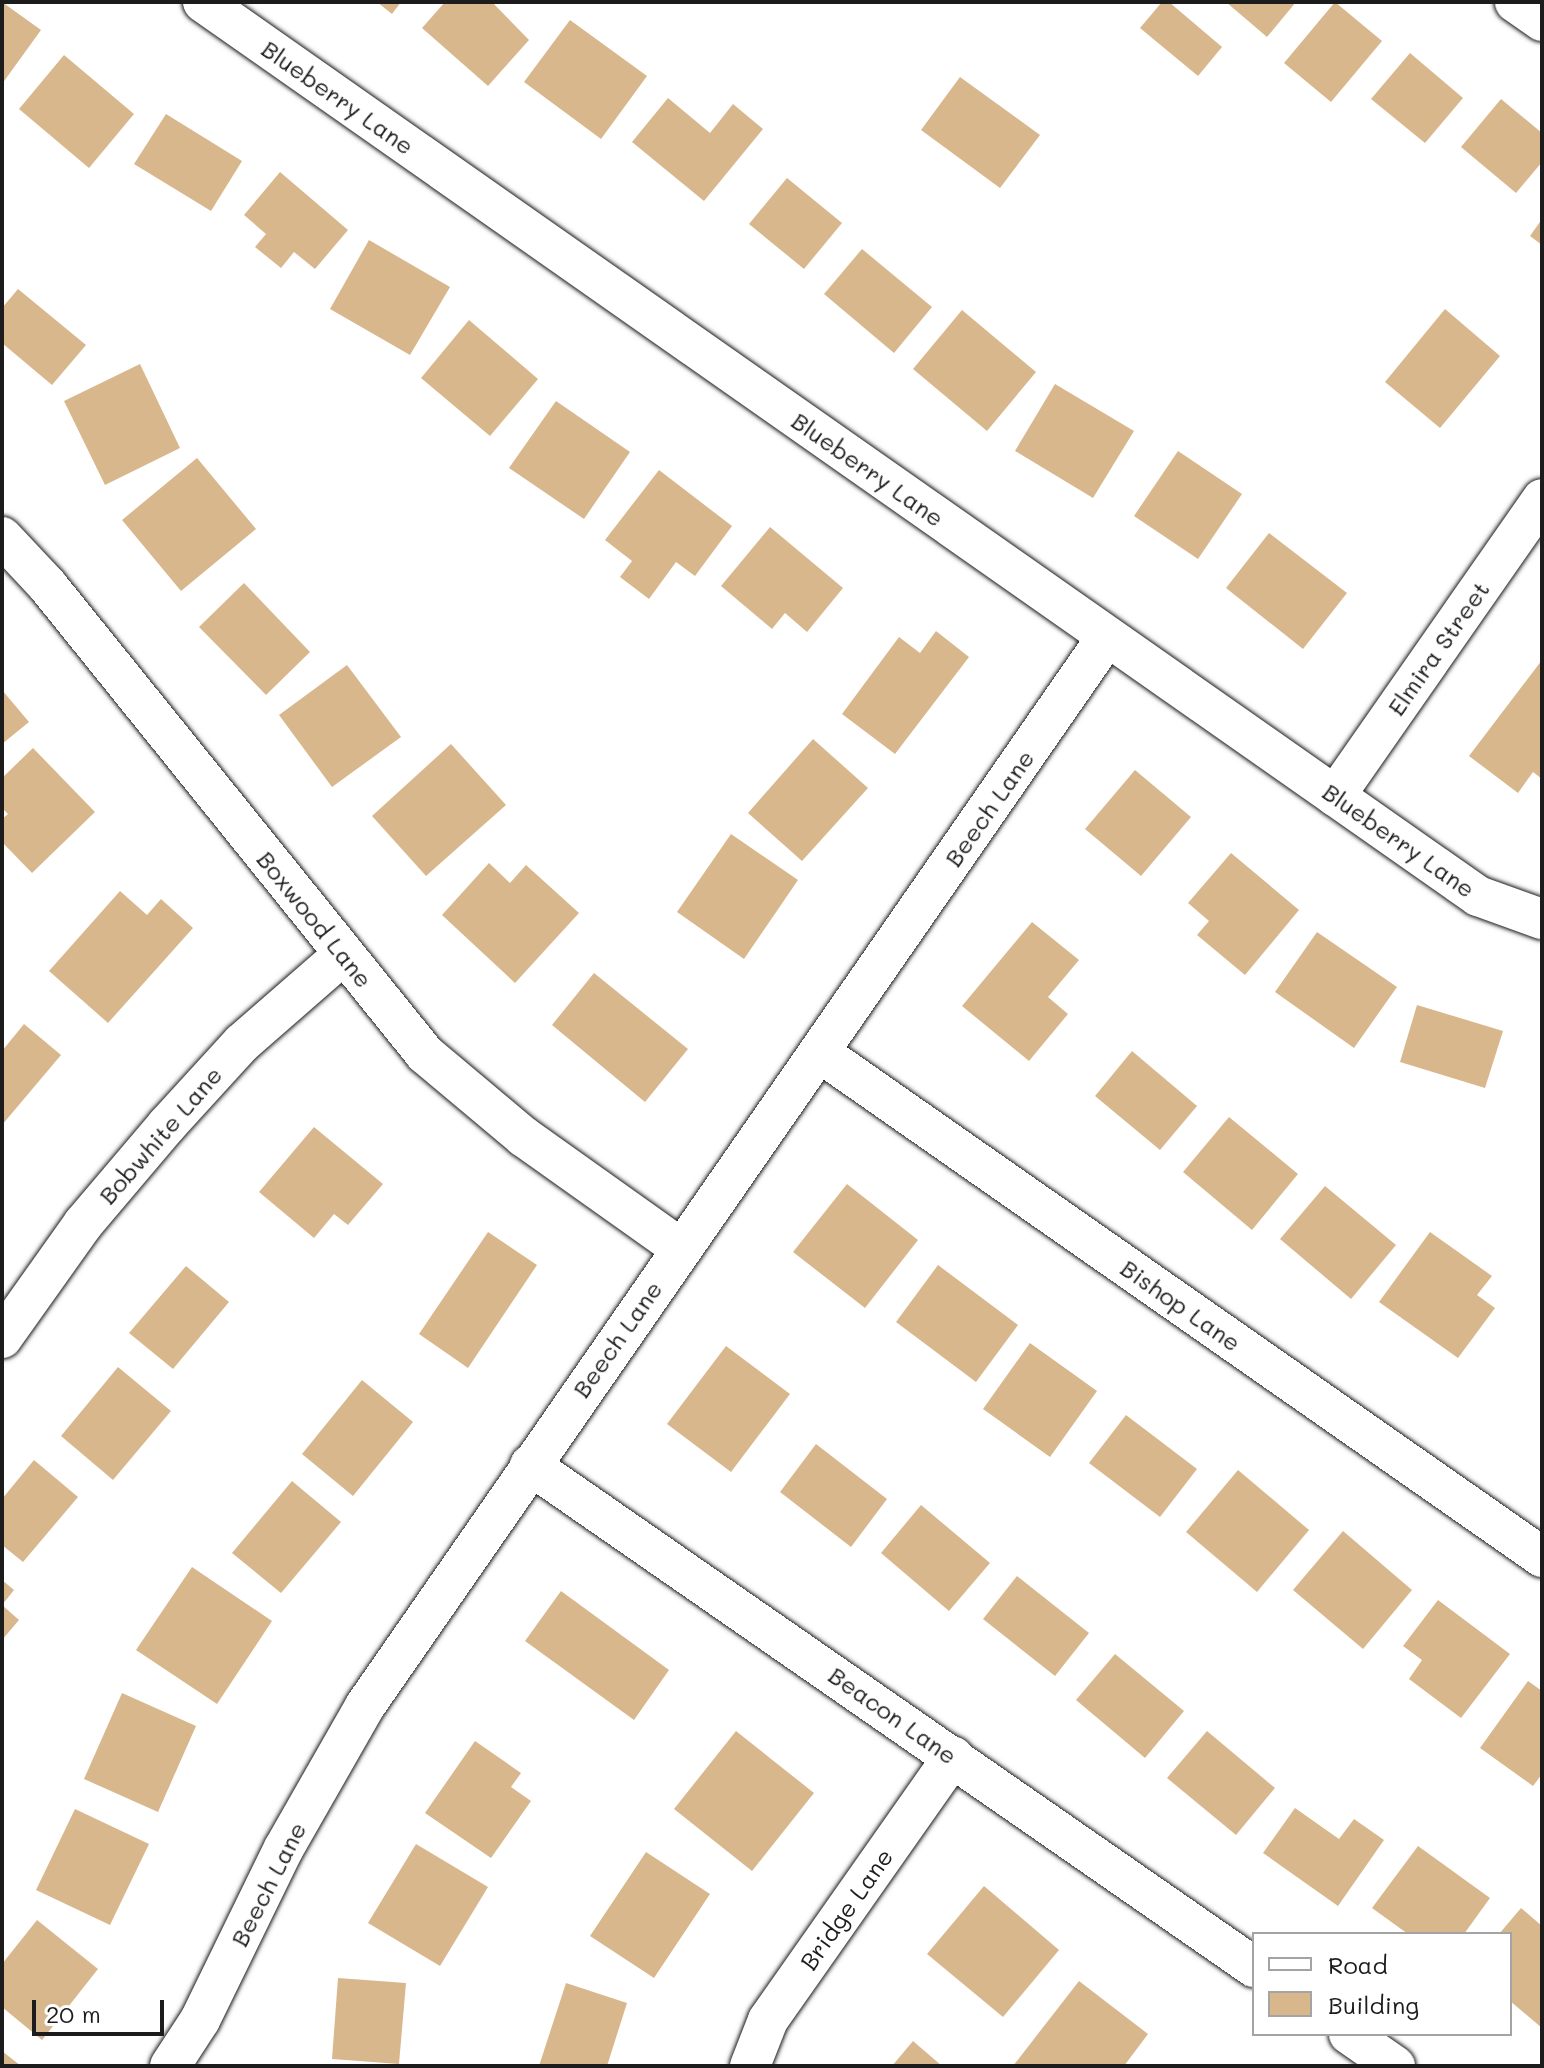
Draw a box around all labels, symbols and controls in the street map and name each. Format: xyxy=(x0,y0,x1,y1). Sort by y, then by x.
street label: Blueberry Lane xyxy=(256,34,420,160)
street label: Blueberry Lane xyxy=(786,406,950,532)
street label: Elmira Street xyxy=(1381,575,1495,721)
street label: Beech Lane xyxy=(938,744,1040,872)
street label: Blueberry Lane xyxy=(1317,777,1481,903)
street label: Boxwood Lane xyxy=(251,845,379,993)
street label: Bobwhite Lane xyxy=(92,1060,228,1210)
street label: Bishop Lane xyxy=(1115,1253,1247,1357)
street label: Beech Lane xyxy=(566,1275,668,1403)
street label: Beacon Lane xyxy=(823,1660,963,1770)
street label: Beech Lane xyxy=(224,1817,312,1951)
street label: Bridge Lane xyxy=(794,1843,898,1975)
legend xyxy=(1252,1932,1512,2036)
text: Road xyxy=(1328,1949,1388,1980)
scale bar xyxy=(36,1984,168,2034)
text: Building xyxy=(1328,1989,1419,2020)
text: 20 m xyxy=(46,1998,101,2029)

